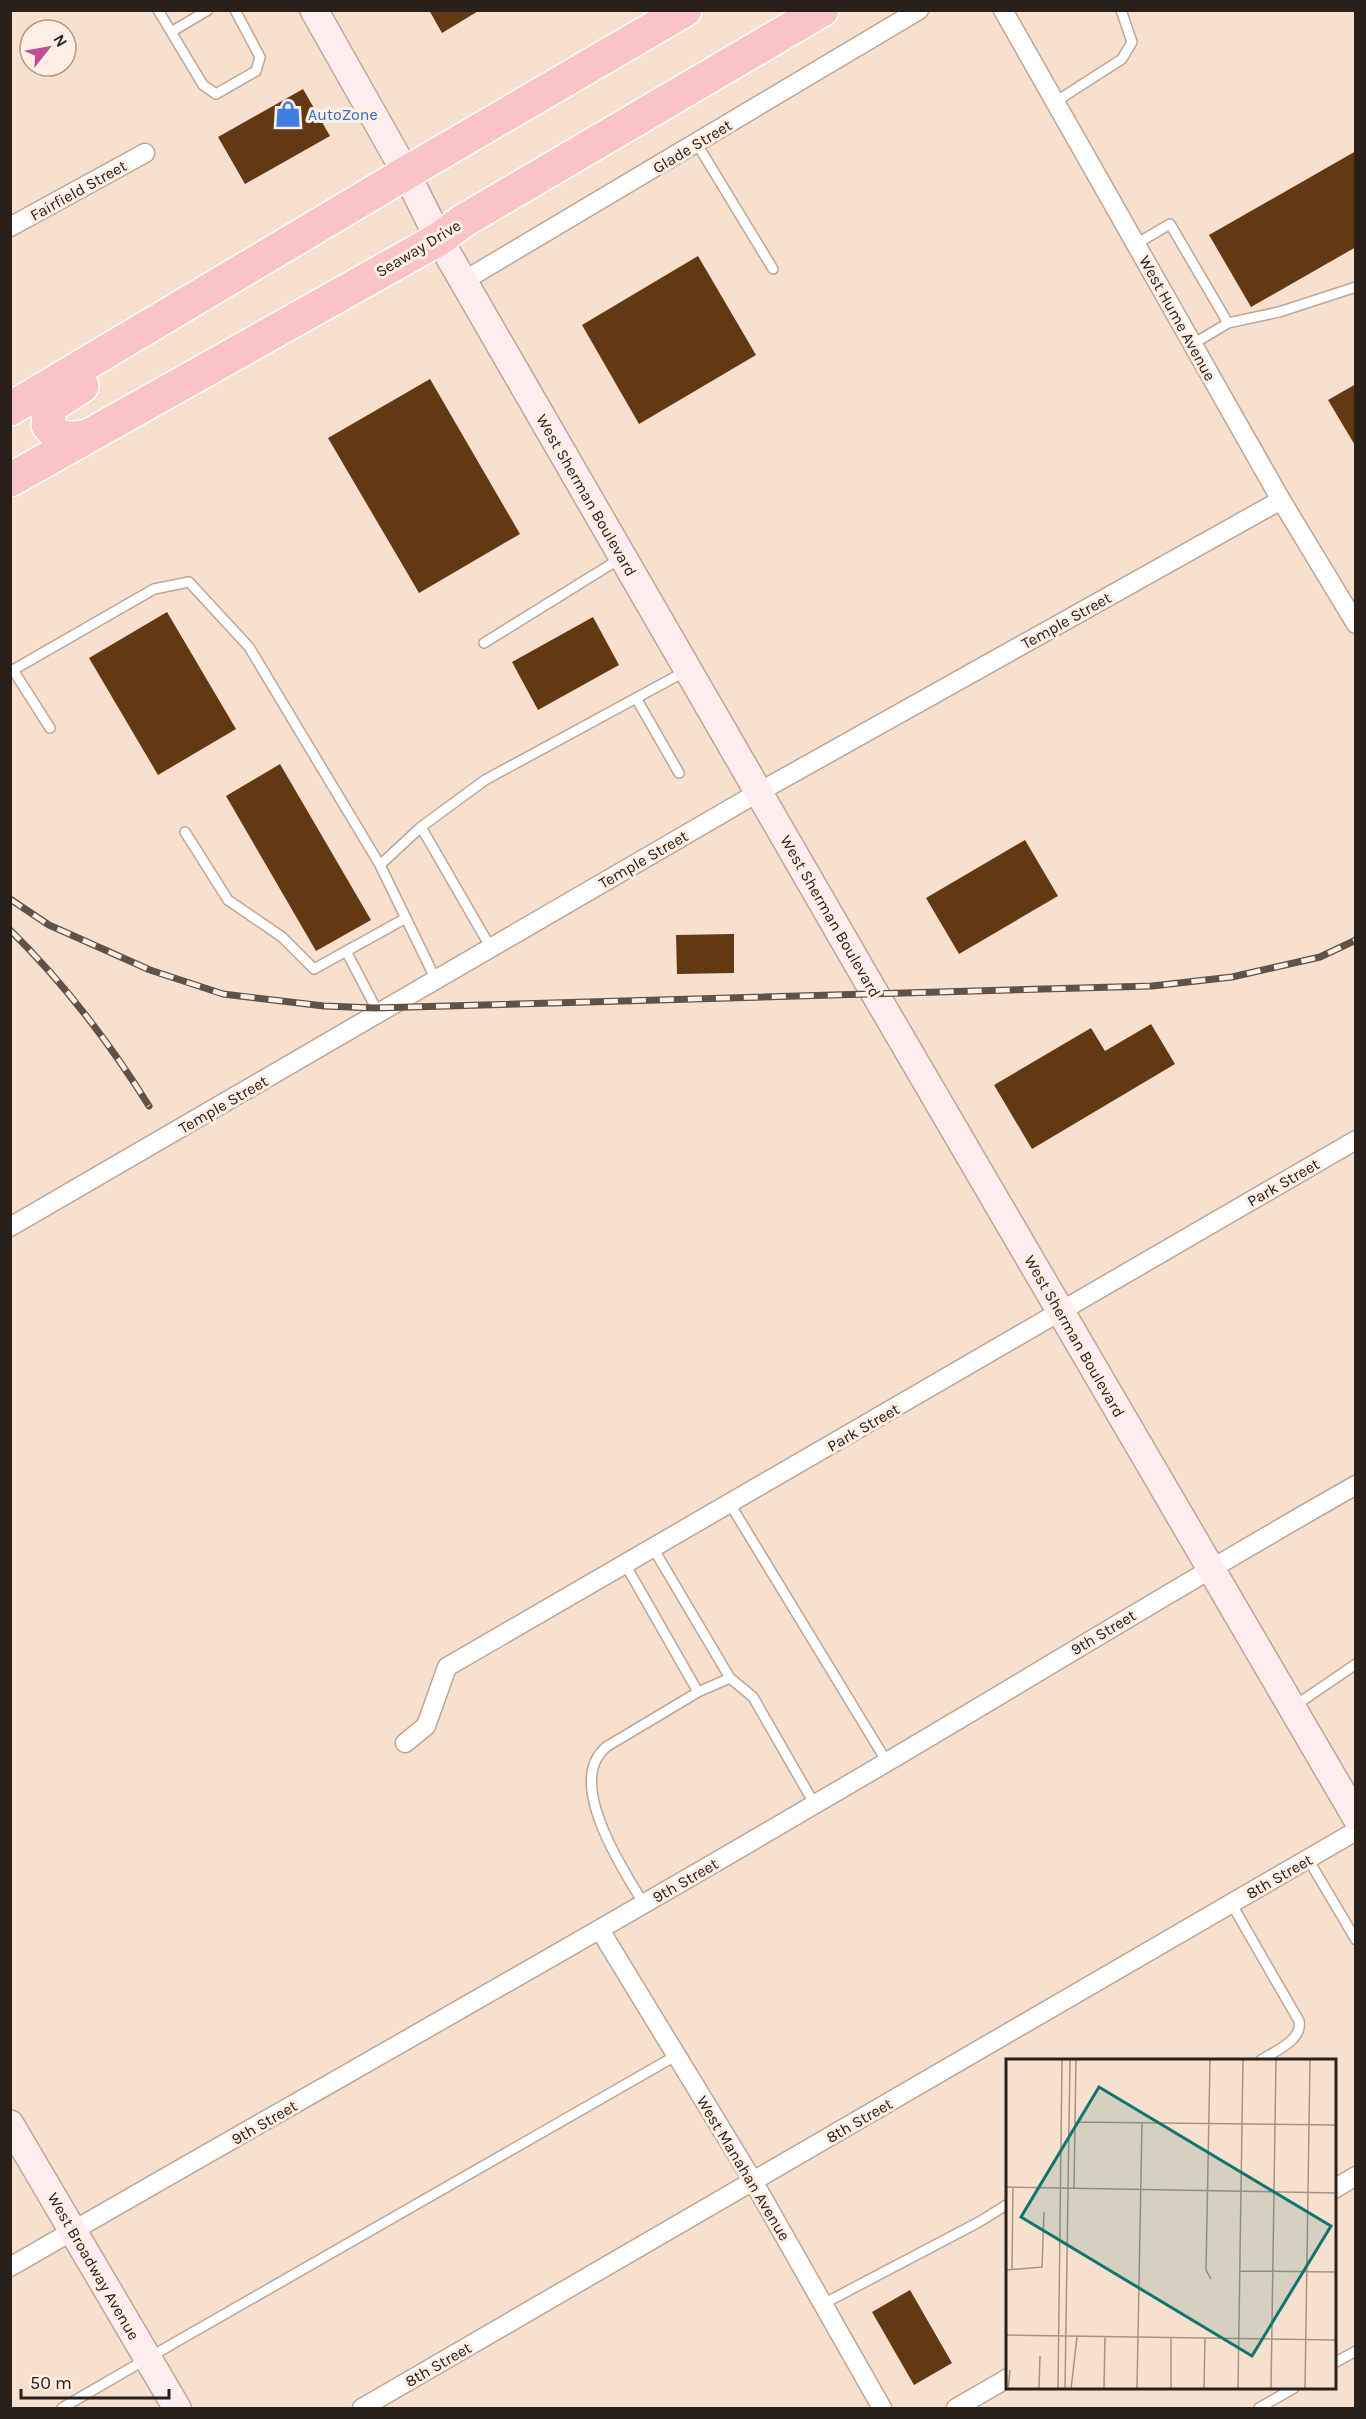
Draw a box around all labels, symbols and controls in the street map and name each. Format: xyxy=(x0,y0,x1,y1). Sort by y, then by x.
north arrow xyxy=(18,18,78,78)
text: N xyxy=(49,31,72,50)
shop icon: AutoZone xyxy=(273,99,303,129)
place label: AutoZone xyxy=(308,105,378,124)
street label: Glade Street xyxy=(649,115,735,177)
street label: Fairfield Street xyxy=(27,156,130,225)
street label: Seaway Drive xyxy=(372,216,464,281)
street label: West Hume Avenue xyxy=(1135,252,1220,384)
street label: West Sherman Boulevard xyxy=(532,411,641,580)
street label: Temple Street xyxy=(1018,588,1114,653)
street label: Temple Street xyxy=(595,826,691,893)
street label: West Sherman Boulevard xyxy=(776,832,885,1001)
street label: Temple Street xyxy=(175,1071,271,1138)
street label: Park Street xyxy=(1244,1154,1323,1211)
street label: West Sherman Boulevard xyxy=(1020,1252,1129,1421)
street label: Park Street xyxy=(824,1399,903,1456)
street label: 9th Street xyxy=(1067,1606,1139,1659)
street label: 8th Street xyxy=(1243,1850,1316,1903)
street label: 9th Street xyxy=(649,1854,721,1907)
inset map xyxy=(1006,2059,1336,2389)
street label: West Manahan Avenue xyxy=(693,2092,794,2244)
street label: 8th Street xyxy=(823,2094,896,2147)
street label: 9th Street xyxy=(228,2096,300,2149)
street label: West Broadway Avenue xyxy=(44,2189,144,2343)
street label: 8th Street xyxy=(402,2338,475,2391)
scale bar xyxy=(21,2362,170,2400)
text: 50 m xyxy=(30,2372,72,2394)

